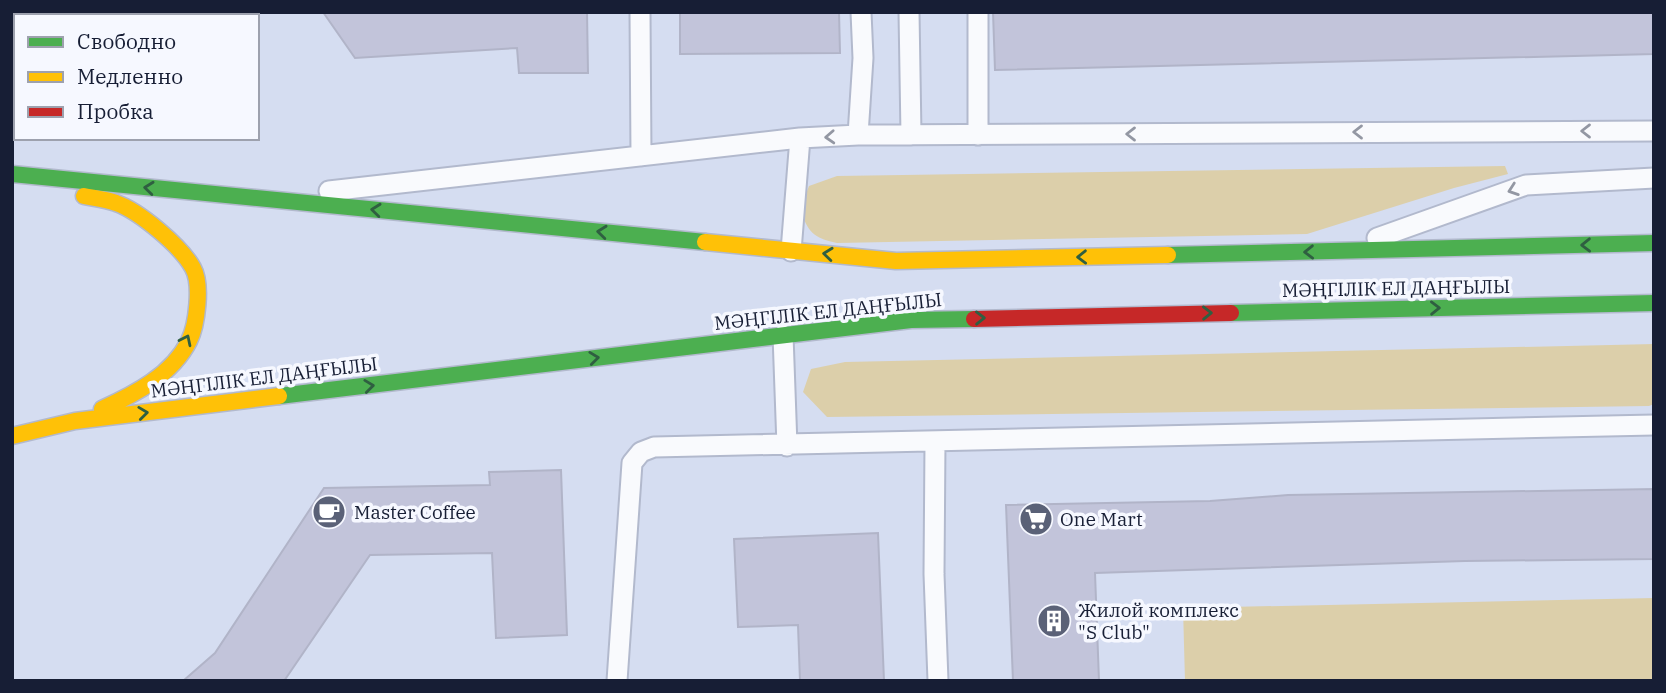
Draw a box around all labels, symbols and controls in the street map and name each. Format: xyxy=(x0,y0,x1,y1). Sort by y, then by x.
legend xyxy=(14,14,259,140)
text: Свободно xyxy=(77,27,176,55)
text: Медленно xyxy=(77,62,183,90)
text: Пробка xyxy=(77,97,154,125)
one-way arrow xyxy=(1580,123,1590,139)
one-way arrow xyxy=(1352,124,1363,140)
one-way arrow xyxy=(1125,126,1135,142)
one-way arrow xyxy=(824,129,835,144)
one-way arrow xyxy=(143,180,155,195)
one-way arrow xyxy=(1507,182,1520,196)
one-way arrow xyxy=(370,203,381,218)
one-way arrow xyxy=(596,225,607,240)
one-way arrow xyxy=(1580,237,1590,253)
one-way arrow xyxy=(1303,244,1314,259)
one-way arrow xyxy=(823,247,834,262)
one-way arrow xyxy=(1076,249,1086,265)
street label: МӘҢГІЛІК ЕЛ ДАҢҒЫЛЫ xyxy=(1282,274,1510,302)
street label: МӘҢГІЛІК ЕЛ ДАҢҒЫЛЫ xyxy=(713,287,943,335)
one-way arrow xyxy=(1430,300,1440,316)
one-way arrow xyxy=(1202,305,1213,321)
one-way arrow xyxy=(975,310,985,326)
one-way arrow xyxy=(178,335,192,347)
street label: МӘҢГІЛІК ЕЛ ДАҢҒЫЛЫ xyxy=(149,351,379,403)
one-way arrow xyxy=(589,351,600,366)
one-way arrow xyxy=(363,378,374,393)
one-way arrow xyxy=(137,406,149,421)
cafe icon: Master Coffee xyxy=(310,493,348,531)
place label: Master Coffee xyxy=(354,500,476,524)
supermarket icon: One Mart xyxy=(1017,500,1055,538)
place label: One Mart xyxy=(1060,507,1143,531)
place label: Жилой комплекс "S Club" xyxy=(1078,598,1239,644)
building icon: Жилой комплекс "S Club" xyxy=(1035,602,1073,640)

